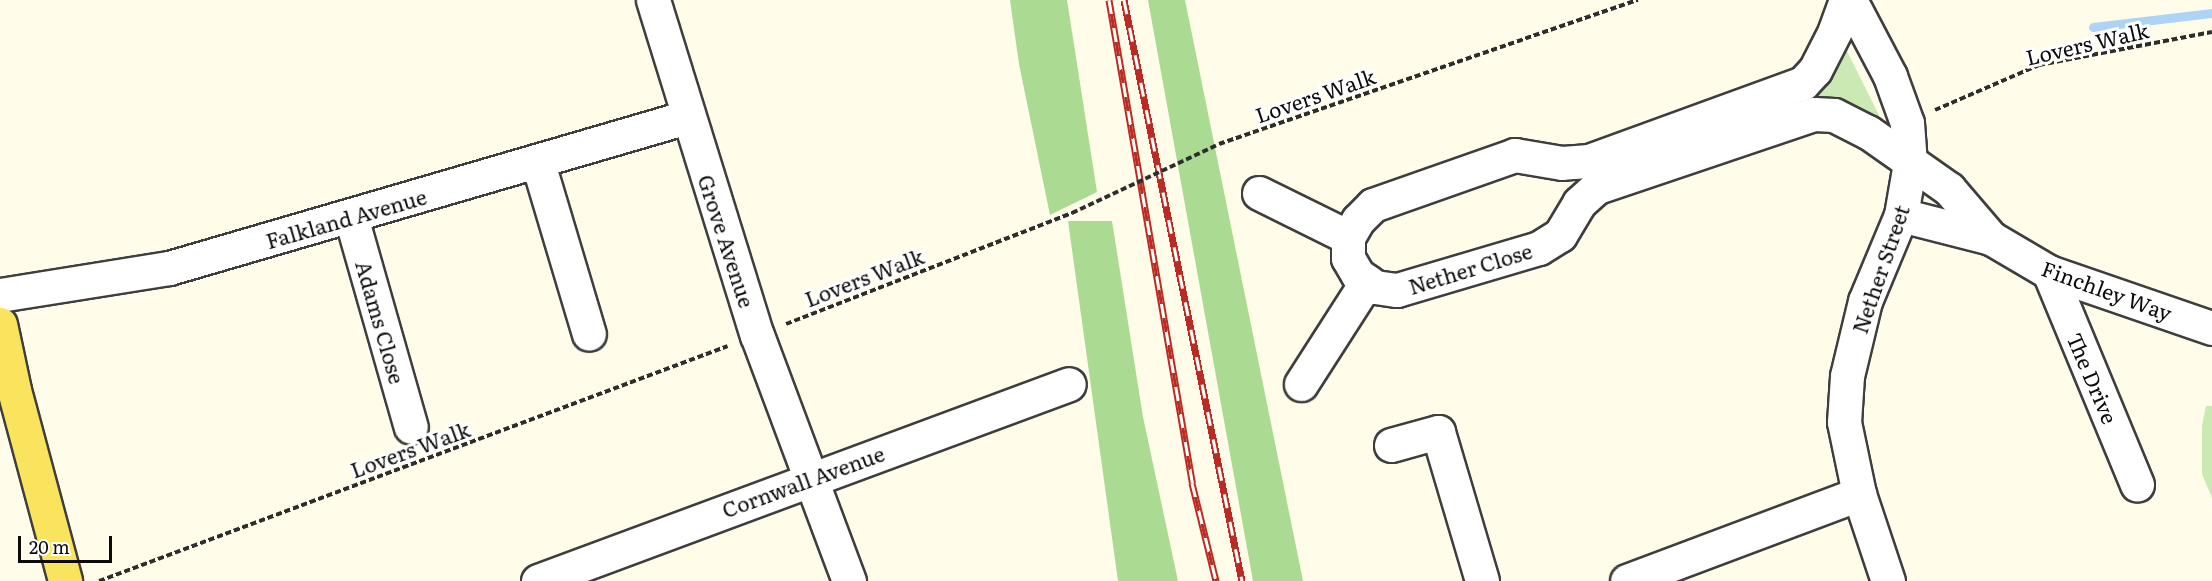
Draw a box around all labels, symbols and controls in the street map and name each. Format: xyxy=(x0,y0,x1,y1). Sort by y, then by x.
street label: Lovers Walk xyxy=(2023,17,2151,69)
street label: Lovers Walk xyxy=(1252,63,1378,127)
street label: Grove Avenue xyxy=(694,171,760,311)
street label: Falkland Avenue xyxy=(263,183,429,253)
street label: Nether Street xyxy=(1846,201,1914,337)
street label: Nether Close xyxy=(1405,237,1535,299)
street label: Lovers Walk xyxy=(801,243,927,311)
street label: Finchley Way xyxy=(2039,255,2175,325)
street label: Adams Close xyxy=(351,258,411,386)
street label: The Drive xyxy=(2063,329,2123,427)
street label: Lovers Walk xyxy=(347,416,473,482)
street label: Cornwall Avenue xyxy=(718,440,888,522)
scale bar xyxy=(21,524,116,562)
text: 20 m xyxy=(29,533,70,560)

